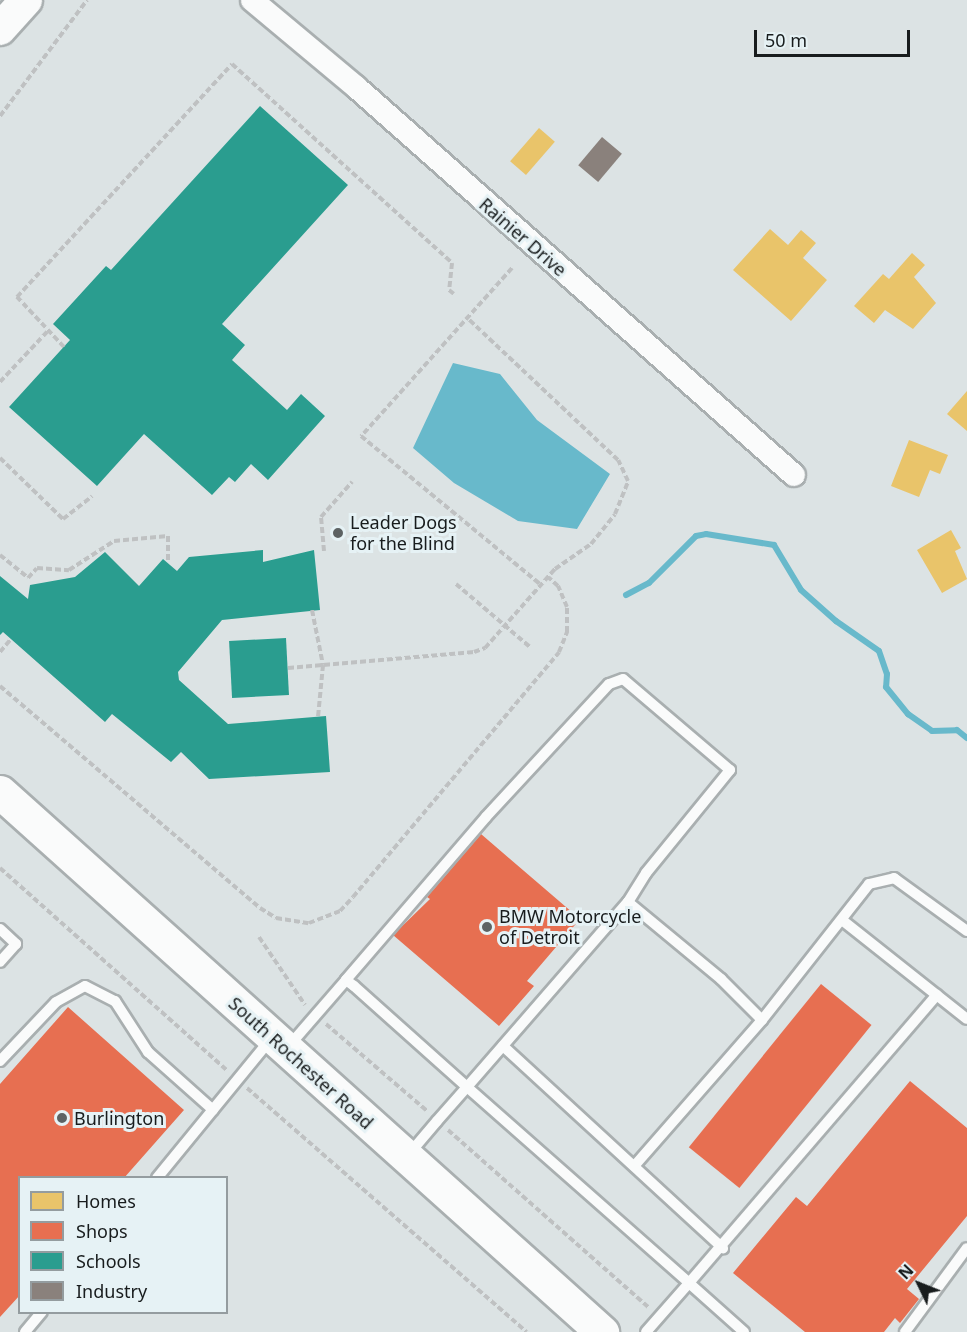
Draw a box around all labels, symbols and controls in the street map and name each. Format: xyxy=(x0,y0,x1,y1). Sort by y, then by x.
scale bar xyxy=(757,18,913,56)
text: 50 m xyxy=(765,28,807,52)
street label: Rainier Drive xyxy=(475,193,571,281)
place label: Leader Dogs for the Blind xyxy=(350,512,457,554)
marker: Leader Dogs for the Blind xyxy=(331,526,345,540)
place label: BMW Motorcycle of Detroit xyxy=(499,906,641,948)
marker: BMW Motorcycle of Detroit xyxy=(480,920,494,934)
street label: South Rochester Road xyxy=(224,992,378,1134)
place label: Burlington xyxy=(74,1107,164,1129)
marker: Burlington xyxy=(55,1111,69,1125)
legend xyxy=(18,1176,228,1314)
text: Homes xyxy=(76,1189,136,1213)
text: Shops xyxy=(76,1219,128,1243)
text: Schools xyxy=(76,1249,141,1273)
north arrow xyxy=(889,1254,949,1314)
text: N xyxy=(893,1259,918,1284)
text: Industry xyxy=(76,1279,147,1303)

